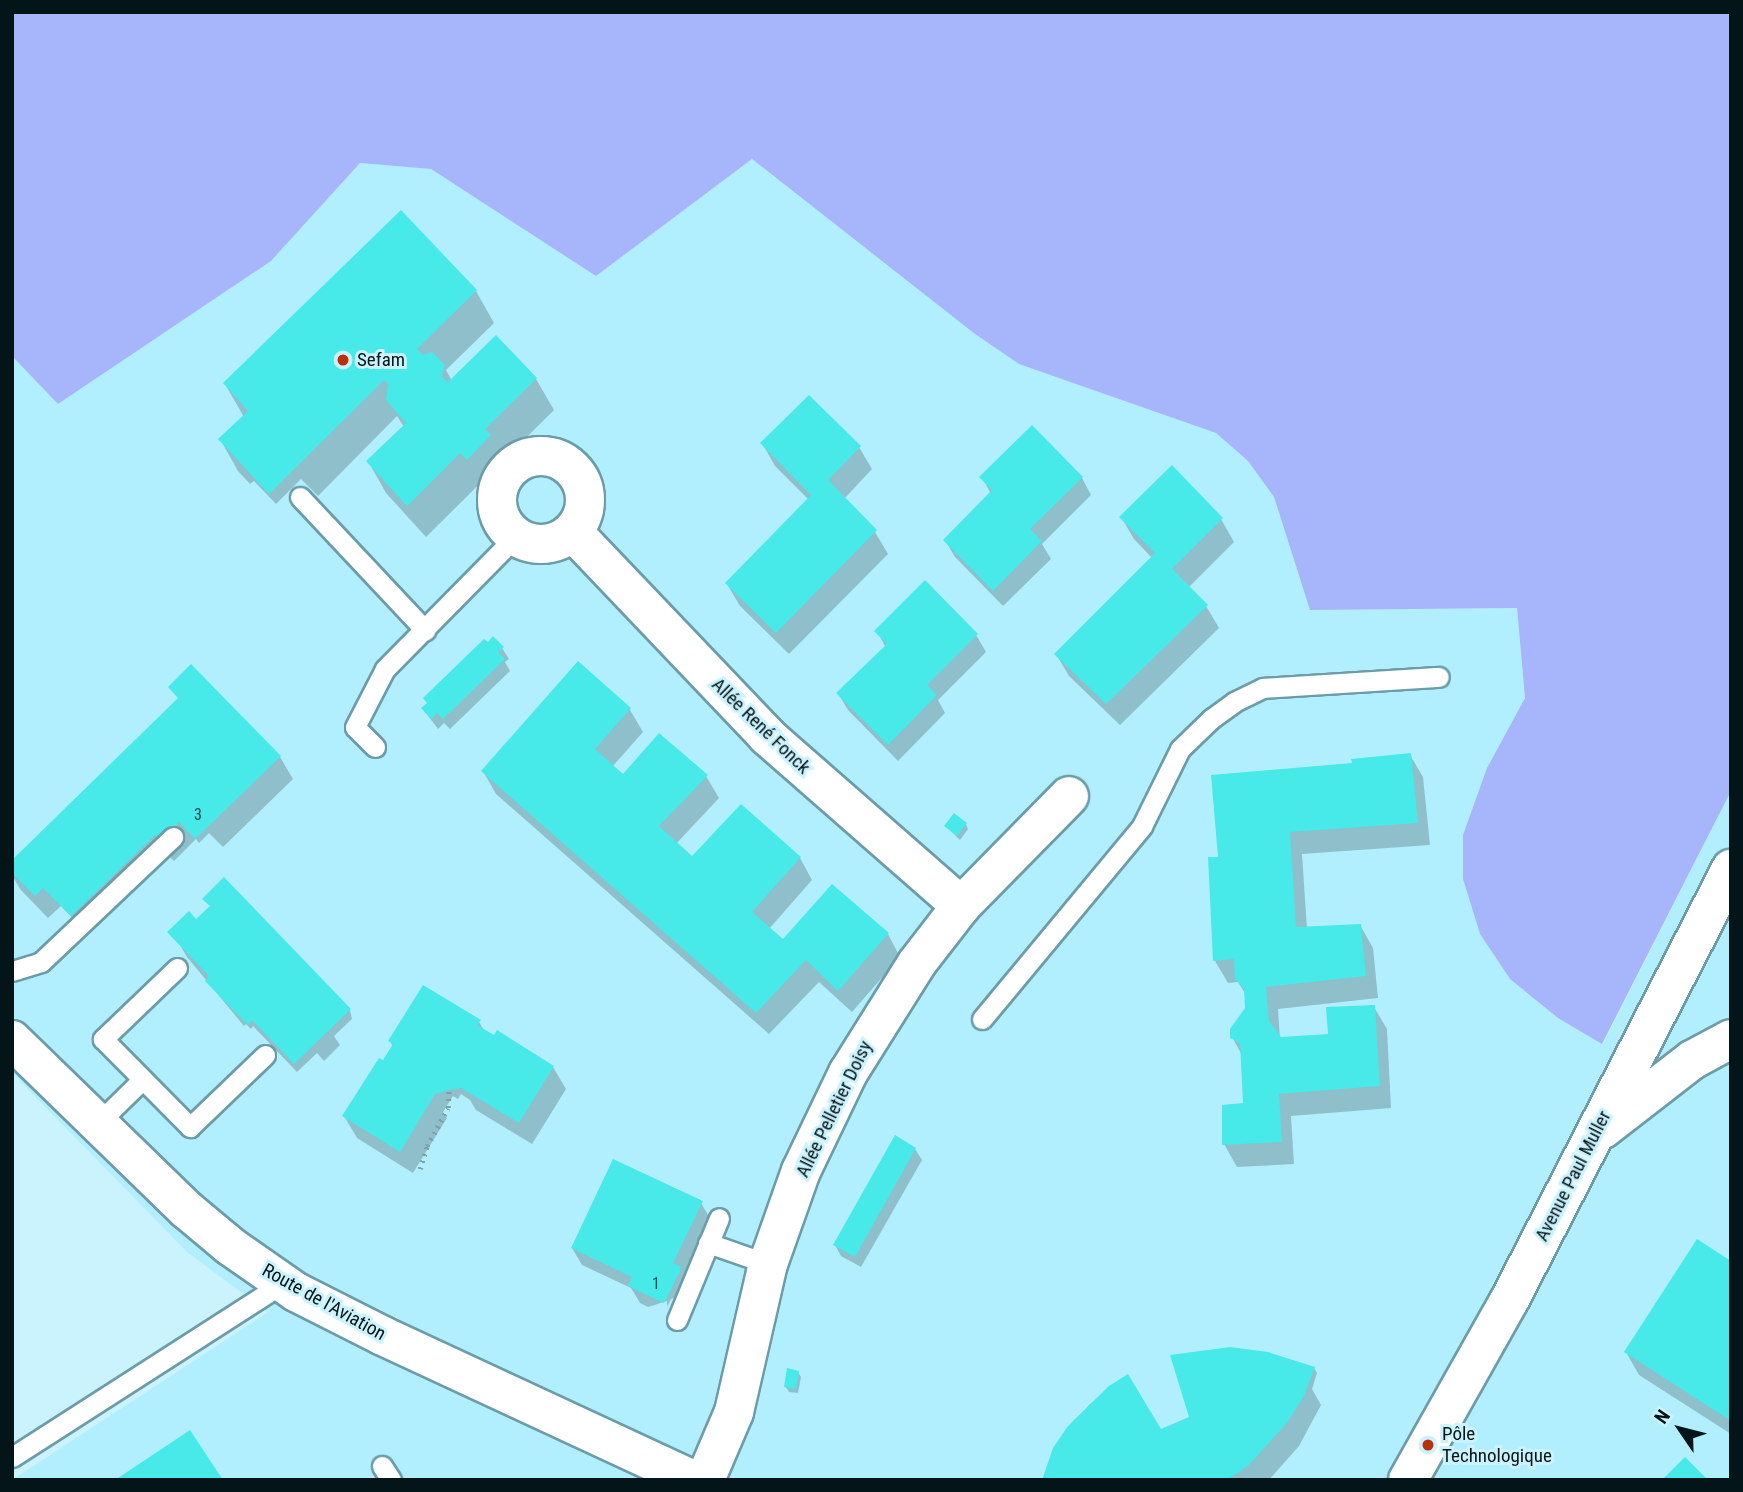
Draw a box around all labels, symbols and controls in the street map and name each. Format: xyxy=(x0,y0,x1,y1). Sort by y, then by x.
place label: Sefam xyxy=(357,349,405,371)
marker: Sefam xyxy=(335,352,351,368)
street label: Allée René Fonck xyxy=(707,673,815,779)
house number: 3 xyxy=(194,805,202,825)
street label: Allée Pelletier Doisy xyxy=(791,1037,877,1181)
street label: Avenue Paul Muller xyxy=(1530,1107,1616,1245)
street label: Route de l'Aviation xyxy=(258,1259,390,1345)
house number: 1 xyxy=(652,1274,660,1294)
north arrow xyxy=(1645,1394,1715,1464)
text: N xyxy=(1650,1405,1675,1428)
place label: Pôle Technologique xyxy=(1442,1423,1552,1467)
marker: Pôle Technologique xyxy=(1420,1437,1436,1453)

